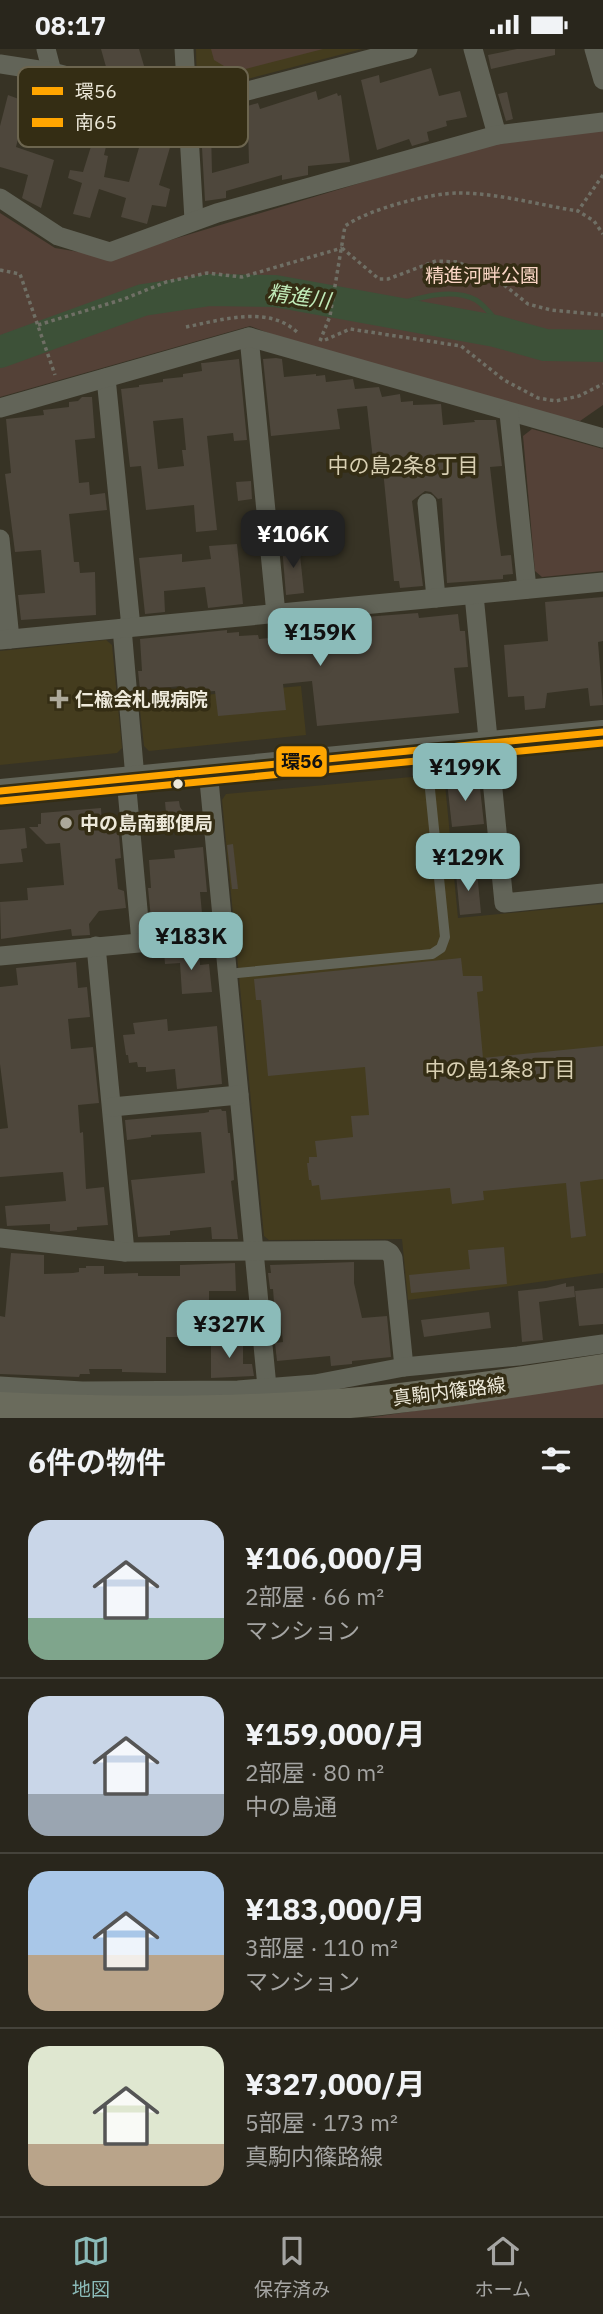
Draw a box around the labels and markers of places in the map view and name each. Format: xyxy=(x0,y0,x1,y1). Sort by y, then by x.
pin: ¥106K xyxy=(244,511,342,570)
pin: ¥159K xyxy=(271,609,369,668)
place label: 仁楡会札幌病院 xyxy=(75,687,208,711)
marker: 仁楡会札幌病院 xyxy=(49,689,69,709)
pin: ¥199K xyxy=(416,743,514,803)
unlabelled marker xyxy=(171,777,185,791)
place label: 中の島南郵便局 xyxy=(80,811,213,835)
marker: 中の島南郵便局 xyxy=(58,815,74,831)
pin: ¥129K xyxy=(419,833,517,893)
pin: ¥183K xyxy=(142,913,240,972)
pin: ¥327K xyxy=(180,1301,278,1360)

